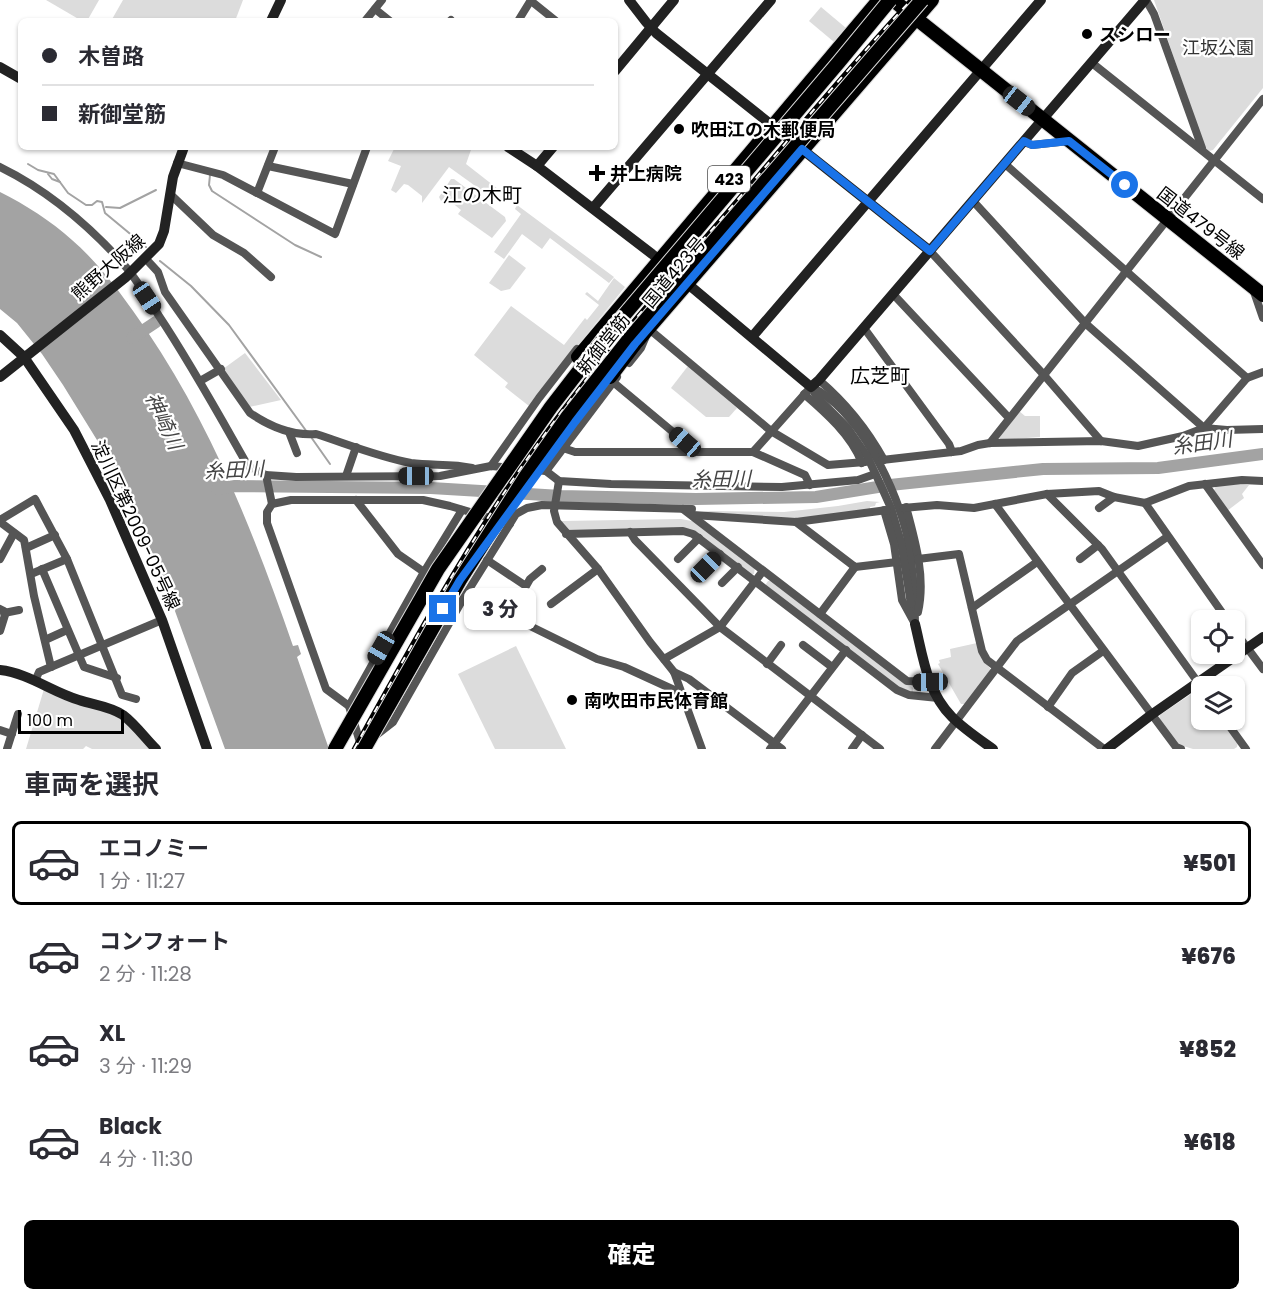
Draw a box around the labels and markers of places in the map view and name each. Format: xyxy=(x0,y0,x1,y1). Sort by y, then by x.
place label: スシロー xyxy=(1099,22,1171,47)
marker: スシロー xyxy=(1080,27,1094,41)
place label: 吹田江の木郵便局 xyxy=(691,117,835,142)
marker: 吹田江の木郵便局 xyxy=(672,122,686,136)
place label: 井上病院 xyxy=(610,161,682,186)
marker: 井上病院 xyxy=(588,164,606,182)
place label: 南吹田市民体育館 xyxy=(584,688,728,713)
marker: 南吹田市民体育館 xyxy=(565,693,579,707)

